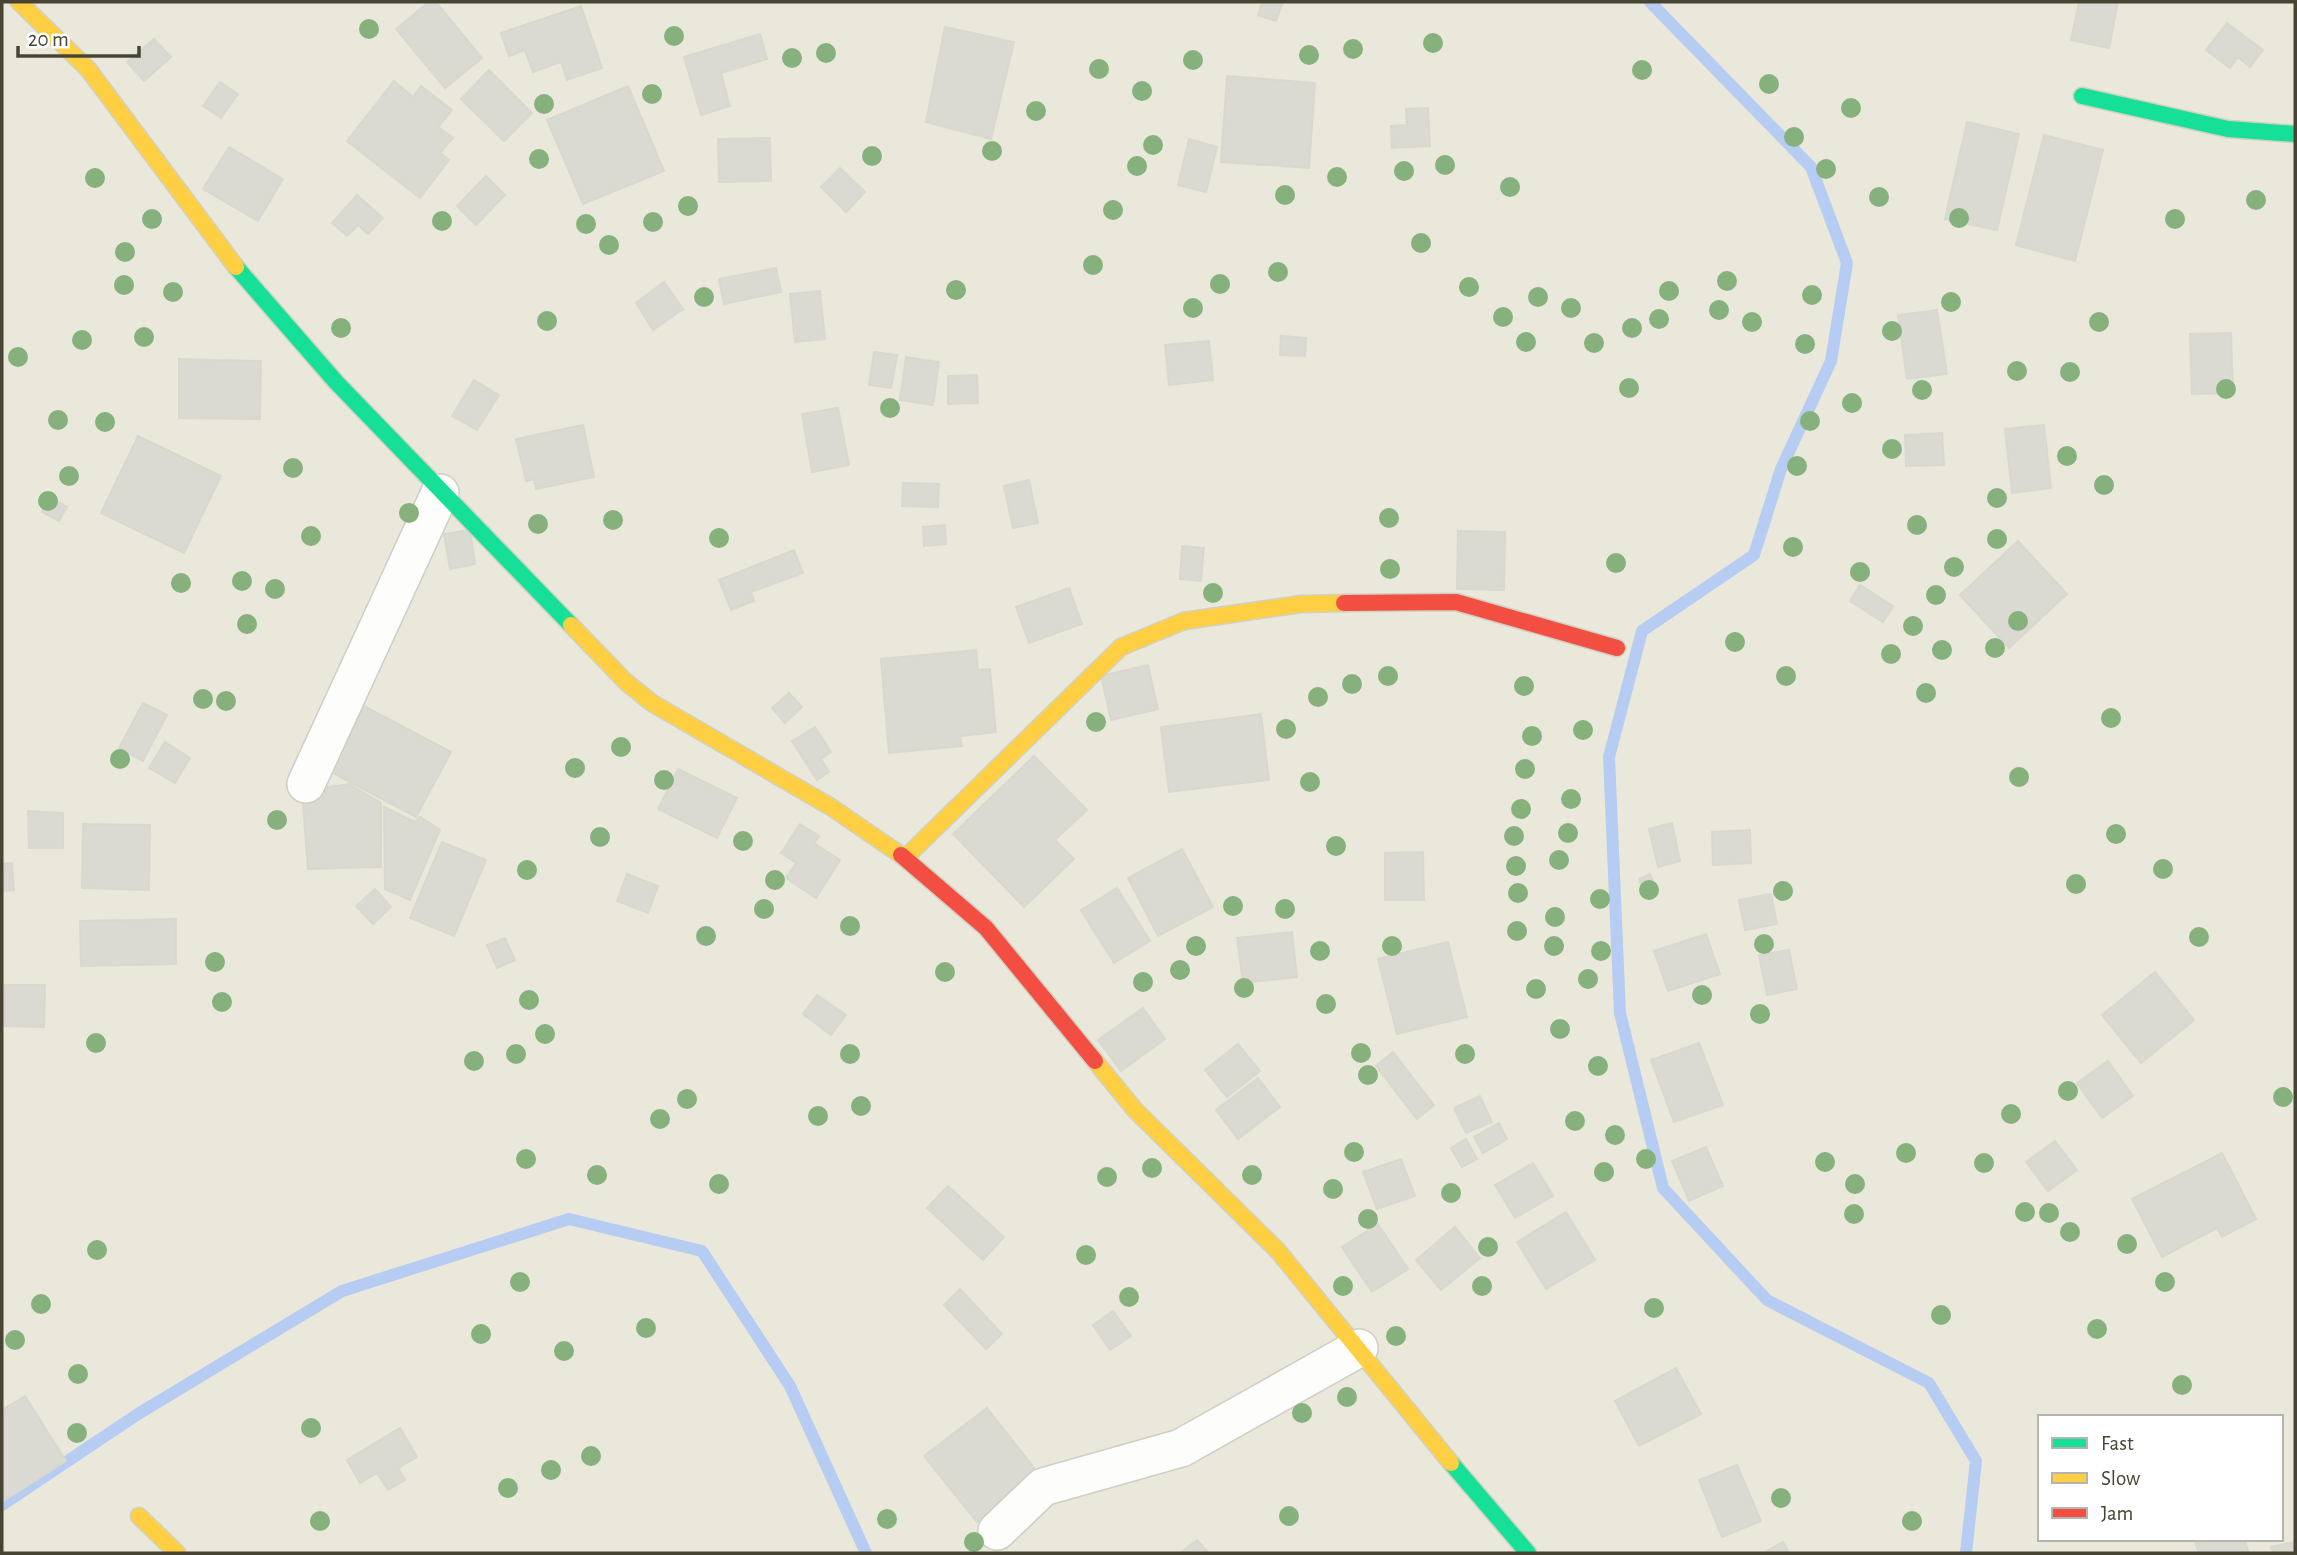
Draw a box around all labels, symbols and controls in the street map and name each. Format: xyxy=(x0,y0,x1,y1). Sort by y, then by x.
scale bar xyxy=(18,14,138,58)
text: 20 m xyxy=(28,29,69,50)
legend xyxy=(2038,1415,2283,1541)
text: Fast xyxy=(2101,1433,2134,1454)
text: Slow xyxy=(2101,1468,2140,1489)
text: Jam xyxy=(2101,1503,2133,1524)

